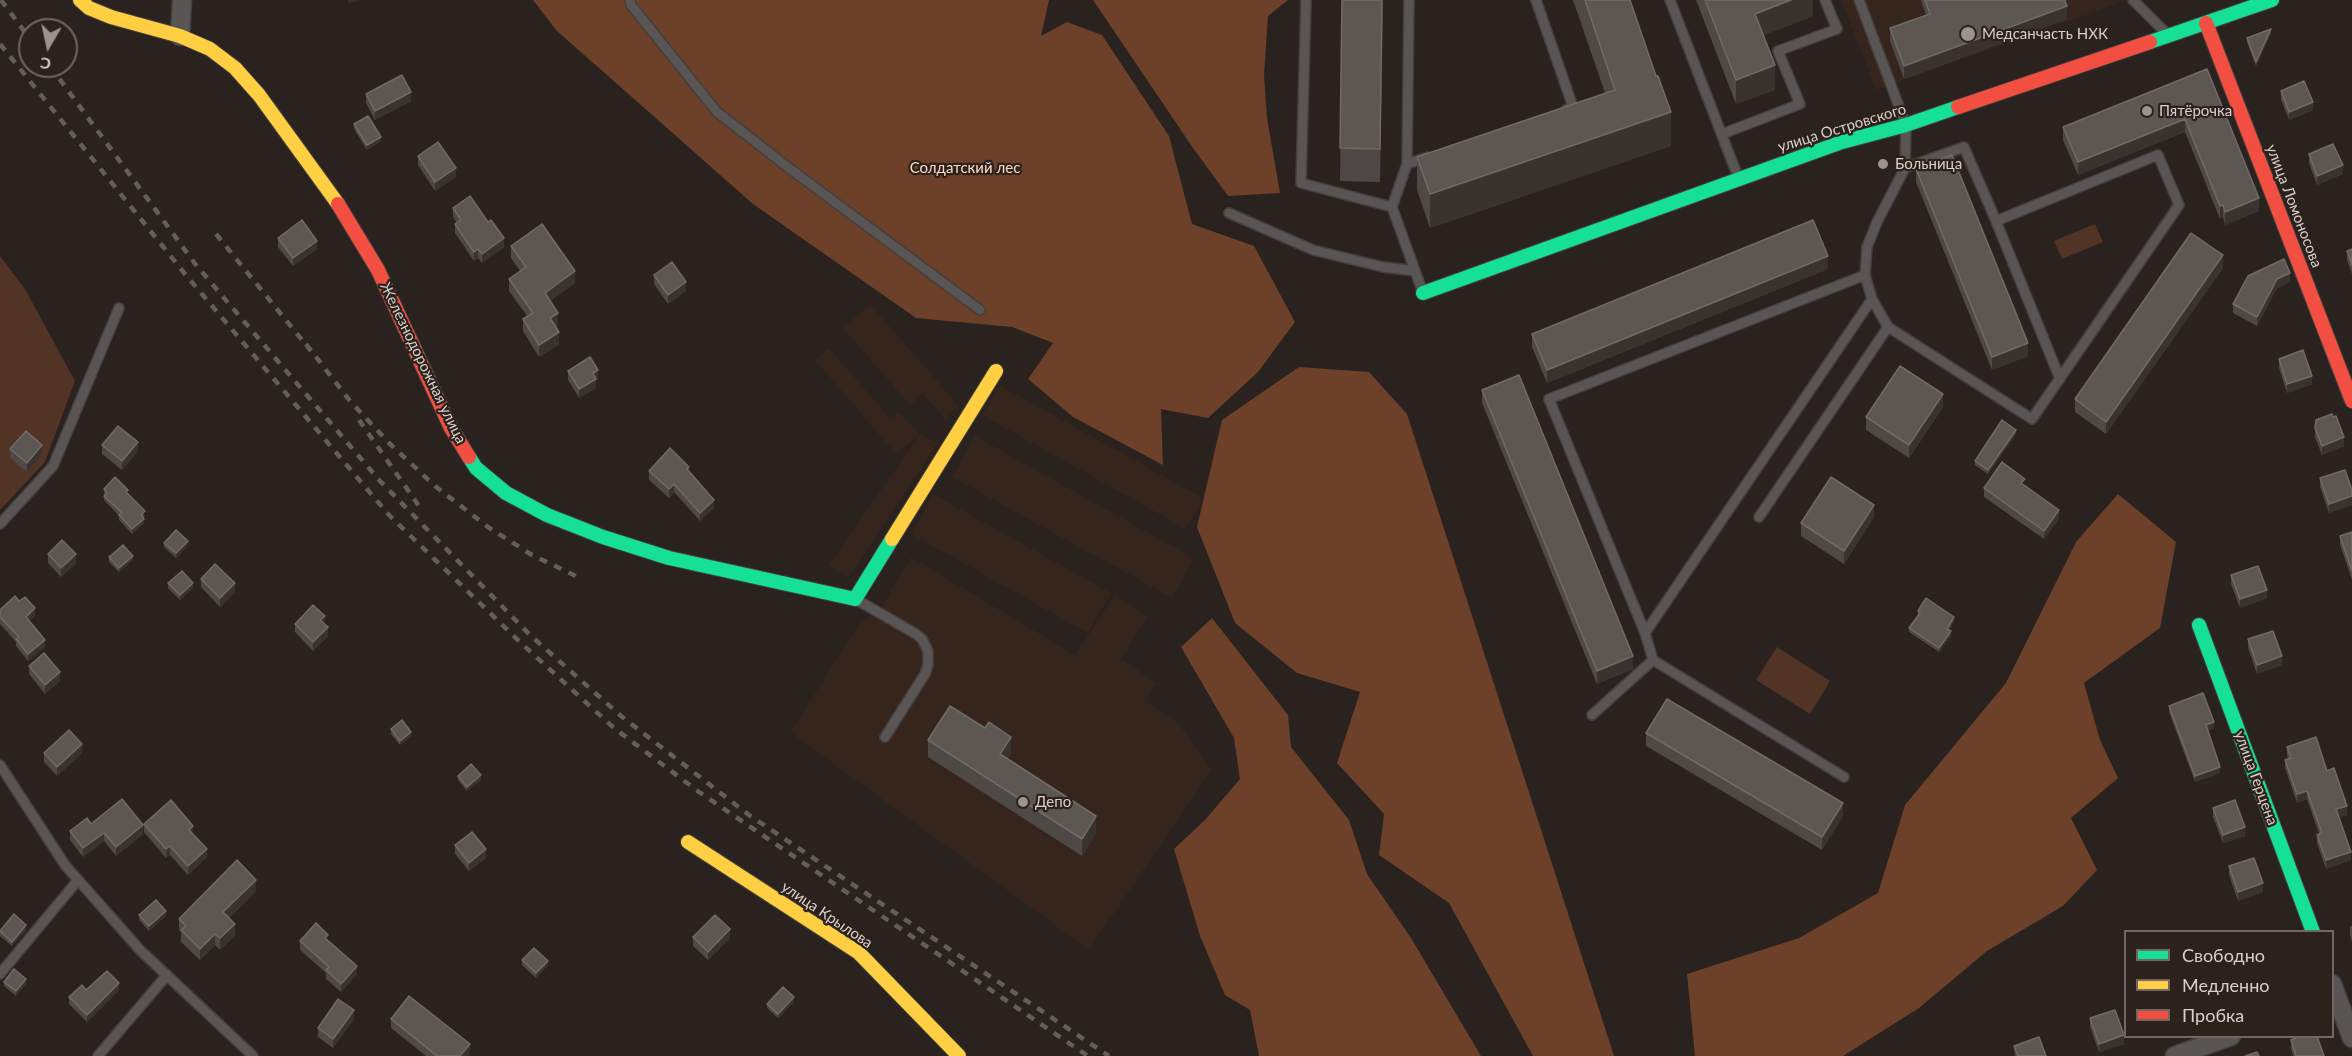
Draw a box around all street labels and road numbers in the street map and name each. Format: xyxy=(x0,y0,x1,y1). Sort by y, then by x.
street label: улица Островского xyxy=(1776,100,1908,156)
street label: улица Ломоносова xyxy=(2262,142,2326,270)
street label: Железнодорожная улица xyxy=(376,279,470,447)
street label: улица Герцена xyxy=(2231,728,2281,828)
street label: улица Крылова xyxy=(778,878,876,952)

